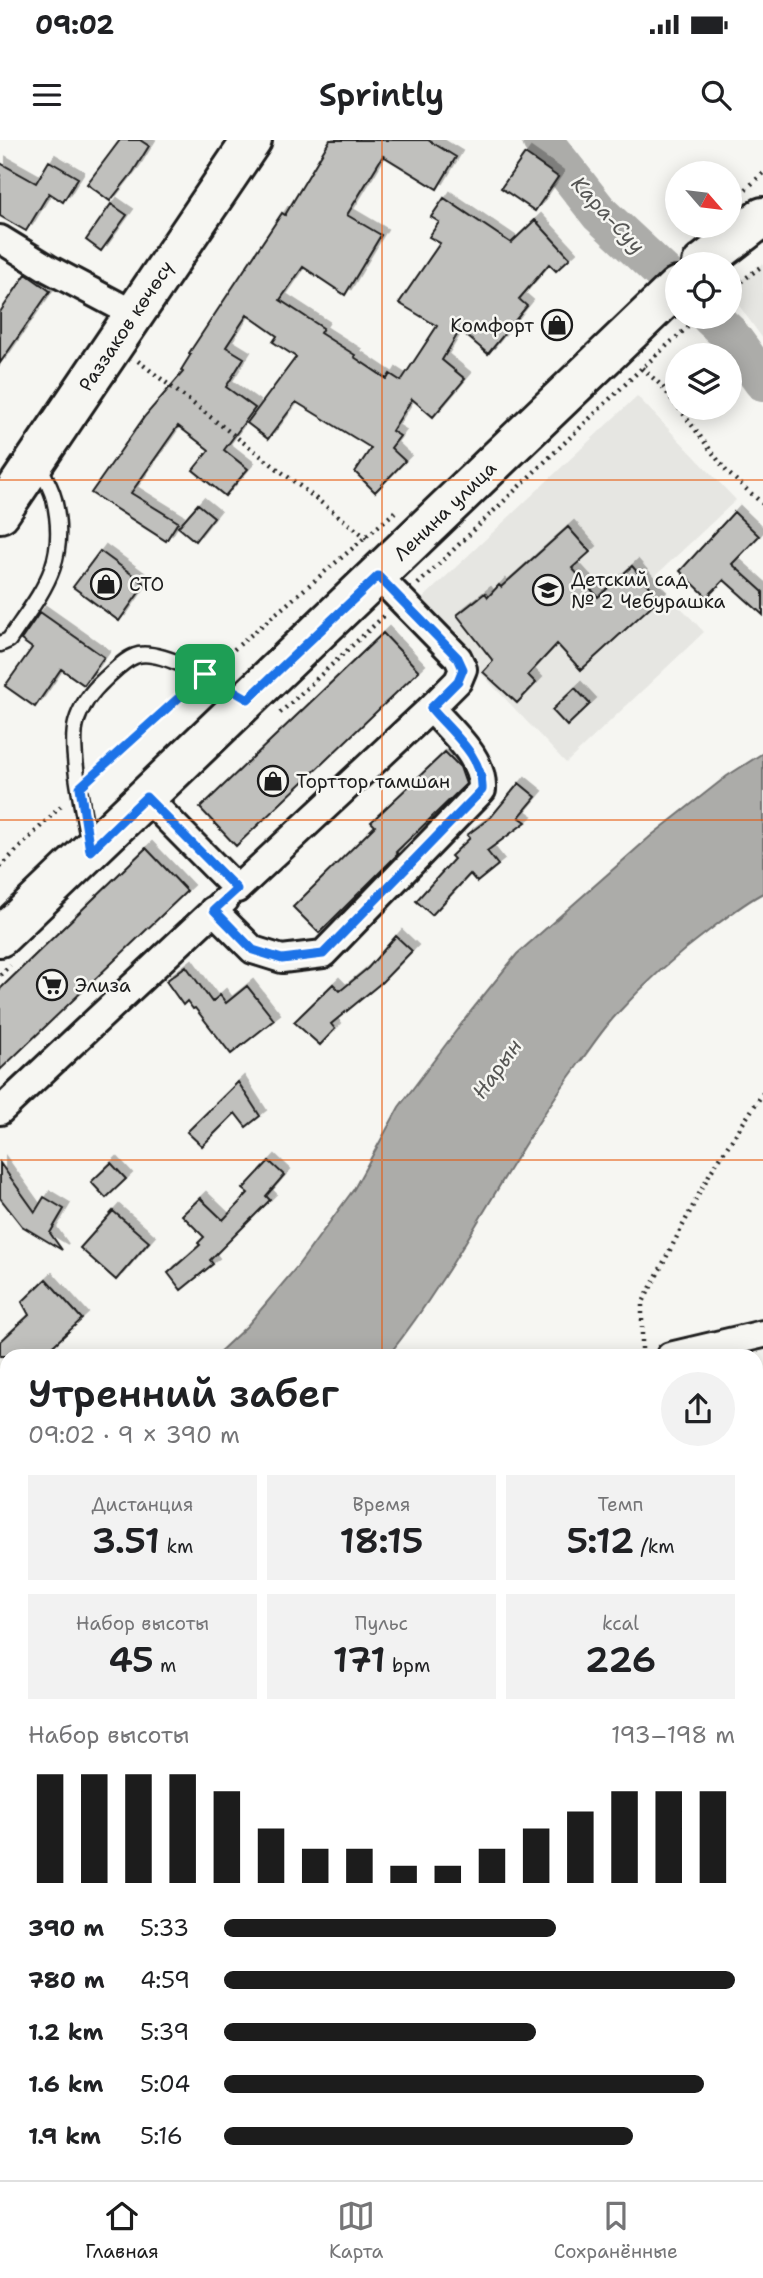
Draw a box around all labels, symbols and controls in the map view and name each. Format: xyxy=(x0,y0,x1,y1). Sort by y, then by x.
text: 09:02 xyxy=(35,7,114,42)
text: Sprintly xyxy=(319,73,444,116)
icon: menu xyxy=(28,76,66,114)
icon: search xyxy=(697,76,735,114)
north arrow xyxy=(665,161,742,238)
map controls xyxy=(665,161,742,420)
water label: Кара-Суу xyxy=(565,170,651,260)
button: locate xyxy=(665,252,742,329)
street label: Раззаков көчөсү xyxy=(73,256,179,396)
shop icon: Комфорт xyxy=(540,308,574,342)
place label: Комфорт xyxy=(450,313,534,338)
button: layers xyxy=(665,343,742,420)
street label: Ленина улица xyxy=(388,456,502,566)
shop icon: СТО xyxy=(89,567,123,601)
place label: Детский сад № 2 Чебурашка xyxy=(571,567,726,614)
place label: СТО xyxy=(129,572,164,597)
school or university icon: Детский сад № 2 Чебурашка xyxy=(531,573,565,607)
pin xyxy=(175,644,235,704)
icon: arrive xyxy=(186,655,224,693)
shop icon: Торттор тамшан xyxy=(256,764,290,798)
place label: Торттор тамшан xyxy=(296,769,450,794)
supermarket icon: Элиза xyxy=(35,968,69,1002)
place label: Элиза xyxy=(75,973,131,998)
water label: Нарын xyxy=(466,1033,528,1105)
text: Утренний забег xyxy=(28,1368,339,1419)
button: share xyxy=(661,1372,735,1446)
text: 09:02 · 9 × 390 m xyxy=(28,1420,240,1450)
text: Дистанция xyxy=(92,1492,193,1517)
text: Время xyxy=(353,1492,410,1517)
text: Темп xyxy=(598,1492,643,1517)
text: 3.51 xyxy=(92,1517,160,1564)
text: 18:15 xyxy=(339,1517,424,1564)
text: 5:12 xyxy=(566,1517,634,1564)
text: km xyxy=(160,1534,193,1559)
text: /km xyxy=(634,1534,675,1559)
text: Набор высоты xyxy=(76,1611,209,1636)
text: Пульс xyxy=(355,1611,408,1636)
text: kcal xyxy=(602,1611,639,1636)
text: 45 xyxy=(109,1636,154,1683)
text: 171 xyxy=(333,1636,386,1683)
text: 226 xyxy=(585,1636,656,1683)
text: m xyxy=(154,1653,177,1678)
text: bpm xyxy=(386,1653,430,1678)
text: Набор высоты xyxy=(28,1720,189,1750)
text: 193–198 m xyxy=(611,1720,735,1750)
text: 390 m xyxy=(28,1913,104,1943)
text: 5:33 xyxy=(140,1913,189,1943)
text: 780 m xyxy=(28,1965,105,1995)
text: 4:59 xyxy=(140,1965,190,1995)
text: 1.2 km xyxy=(28,2017,104,2047)
text: 5:39 xyxy=(140,2017,189,2047)
text: 1.6 km xyxy=(28,2069,103,2099)
text: 5:04 xyxy=(140,2069,190,2099)
text: 1.9 km xyxy=(28,2121,101,2151)
text: 5:16 xyxy=(140,2121,183,2151)
tab: Главная xyxy=(85,2197,159,2264)
tab: Карта xyxy=(329,2197,383,2264)
tab: Сохранённые xyxy=(554,2197,678,2264)

